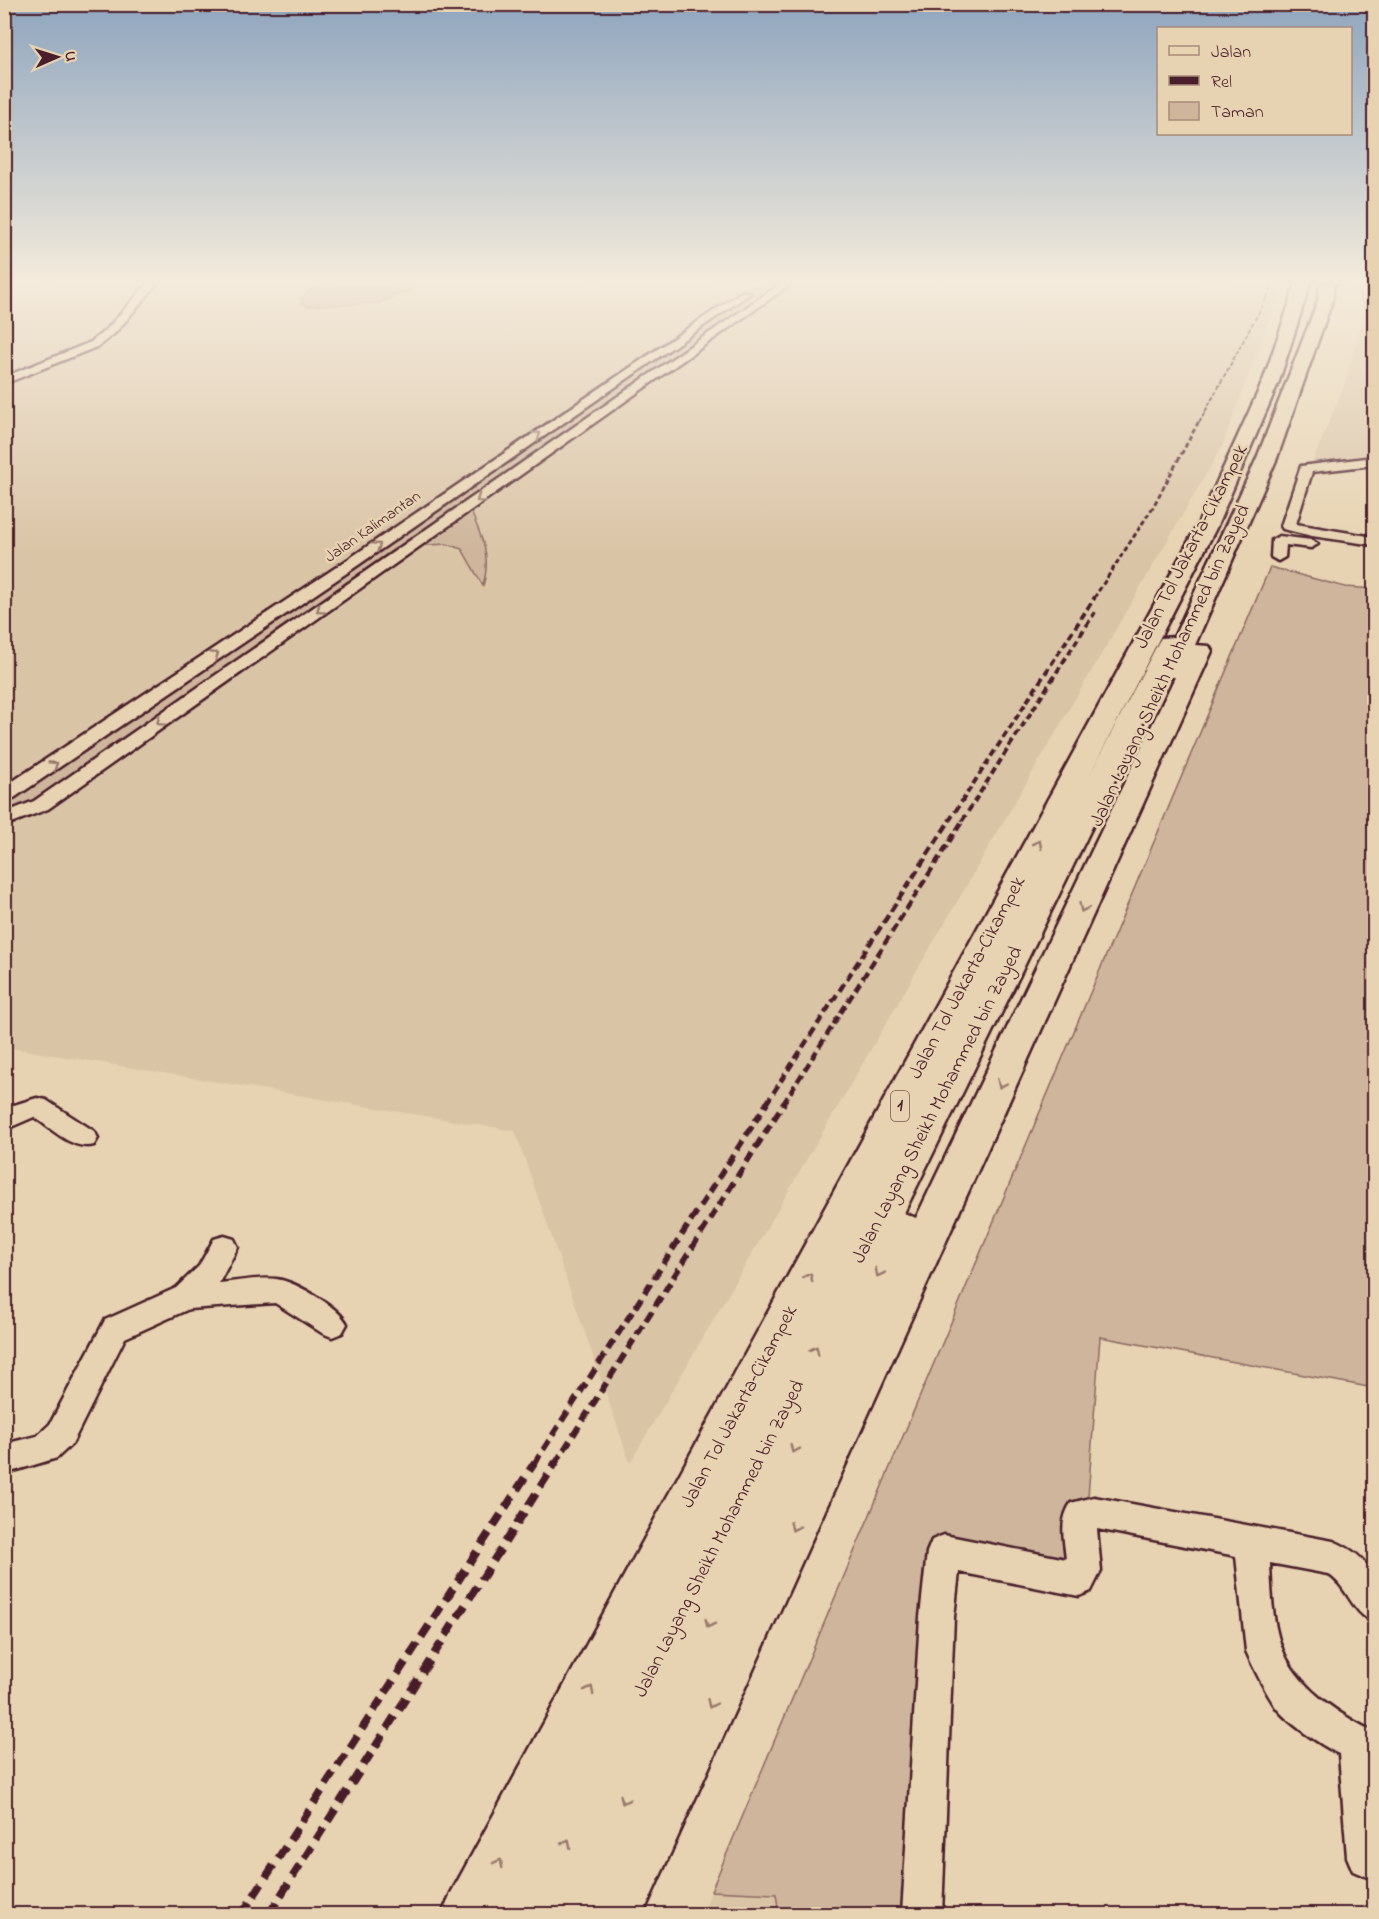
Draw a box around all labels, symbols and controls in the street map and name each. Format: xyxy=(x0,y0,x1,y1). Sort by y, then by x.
north arrow xyxy=(27,27,87,87)
legend xyxy=(1157,27,1352,135)
text: Jalan xyxy=(1211,40,1251,66)
text: U xyxy=(58,51,82,62)
text: Rel xyxy=(1211,70,1232,96)
text: Taman xyxy=(1211,100,1264,126)
one-way arrow xyxy=(530,431,541,442)
street label: Jalan Tol Jakarta–Cikampek xyxy=(1128,439,1256,654)
street label: Jalan Kalimantan xyxy=(320,485,426,569)
one-way arrow xyxy=(476,492,487,503)
street label: Jalan Layang Sheikh Mohammed bin Zayed xyxy=(1083,500,1260,832)
one-way arrow xyxy=(370,542,381,553)
one-way arrow xyxy=(316,603,327,614)
one-way arrow xyxy=(208,651,219,662)
one-way arrow xyxy=(156,715,167,726)
one-way arrow xyxy=(47,761,58,772)
one-way arrow xyxy=(1031,840,1042,851)
street label: Jalan Tol Jakarta–Cikampek xyxy=(902,871,1034,1085)
one-way arrow xyxy=(1078,901,1090,912)
street label: Jalan Layang Sheikh Mohammed bin Zayed xyxy=(845,941,1032,1269)
one-way arrow xyxy=(996,1078,1008,1089)
road number: 1 xyxy=(891,1091,909,1121)
one-way arrow xyxy=(875,1267,886,1278)
one-way arrow xyxy=(802,1272,813,1283)
street label: Jalan Tol Jakarta–Cikampek xyxy=(674,1300,806,1514)
one-way arrow xyxy=(807,1346,819,1357)
street label: Jalan Layang Sheikh Mohammed bin Zayed xyxy=(627,1375,814,1703)
one-way arrow xyxy=(789,1442,801,1453)
one-way arrow xyxy=(789,1521,801,1532)
one-way arrow xyxy=(704,1618,716,1629)
one-way arrow xyxy=(583,1686,595,1697)
one-way arrow xyxy=(707,1698,719,1709)
one-way arrow xyxy=(619,1793,631,1804)
one-way arrow xyxy=(560,1839,571,1850)
one-way arrow xyxy=(492,1859,503,1869)

